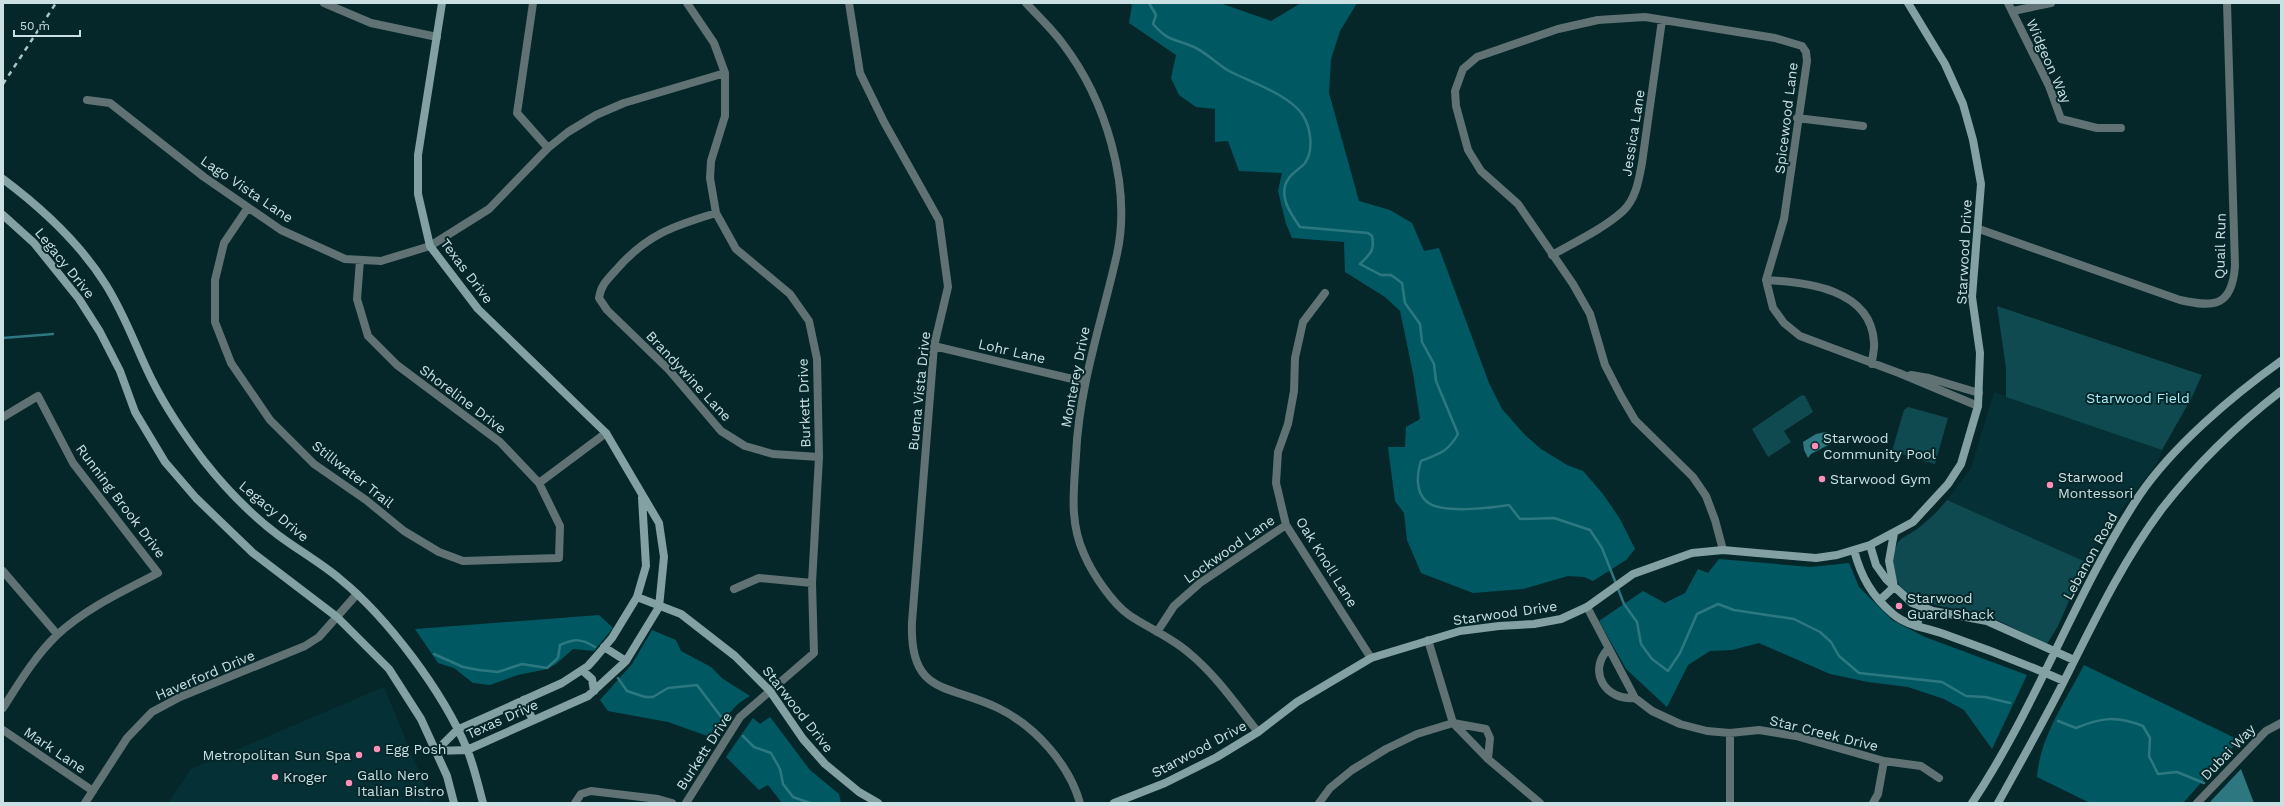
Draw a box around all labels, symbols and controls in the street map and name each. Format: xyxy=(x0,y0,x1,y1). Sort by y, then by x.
scale bar xyxy=(14,12,80,38)
street label: Widgeon Way xyxy=(2023,16,2075,106)
text: 50 m xyxy=(20,19,50,33)
street label: Spicewood Lane xyxy=(1771,61,1801,175)
street label: Jessica Lane xyxy=(1618,88,1648,178)
street label: Lago Vista Lane xyxy=(198,152,296,226)
street label: Starwood Drive xyxy=(1953,199,1975,305)
street label: Quail Run xyxy=(2211,213,2229,279)
street label: Legacy Drive xyxy=(32,225,98,301)
street label: Texas Drive xyxy=(437,235,497,307)
street label: Monterey Drive xyxy=(1057,325,1093,429)
street label: Brandywine Lane xyxy=(643,328,735,424)
street label: Buena Vista Drive xyxy=(905,331,933,451)
street label: Lohr Lane xyxy=(977,336,1047,366)
street label: Burkett Drive xyxy=(794,358,814,448)
street label: Shoreline Drive xyxy=(417,361,509,437)
park label: Starwood Field xyxy=(2086,390,2190,406)
place label: Starwood Community Pool xyxy=(1823,430,1936,462)
street label: Stillwater Trail xyxy=(309,437,397,511)
street label: Running Brook Drive xyxy=(73,441,169,561)
marker: Starwood Community Pool xyxy=(1810,441,1820,451)
place label: Starwood Montessori xyxy=(2058,469,2133,501)
place label: Starwood Gym xyxy=(1830,471,1931,487)
marker: Starwood Gym xyxy=(1817,474,1827,484)
street label: Legacy Drive xyxy=(236,477,312,545)
marker: Starwood Montessori xyxy=(2045,480,2055,490)
street label: Lebanon Road xyxy=(2059,509,2121,603)
street label: Lockwood Lane xyxy=(1180,512,1278,586)
street label: Oak Knoll Lane xyxy=(1293,514,1361,610)
place label: Starwood Guard Shack xyxy=(1907,590,1994,622)
street label: Starwood Drive xyxy=(1452,598,1558,628)
marker: Starwood Guard Shack xyxy=(1894,601,1904,611)
street label: Haverford Drive xyxy=(153,647,257,703)
street label: Starwood Drive xyxy=(759,663,837,755)
street label: Texas Drive xyxy=(464,696,540,742)
street label: Burkett Drive xyxy=(673,709,735,793)
street label: Star Creek Drive xyxy=(1768,712,1880,754)
street label: Starwood Drive xyxy=(1149,717,1249,781)
street label: Dubai Way xyxy=(2198,720,2259,783)
street label: Mark Lane xyxy=(21,724,89,776)
place label: Egg Posh xyxy=(385,741,446,757)
marker: Egg Posh xyxy=(372,744,382,754)
place label: Metropolitan Sun Spa xyxy=(203,747,351,763)
marker: Metropolitan Sun Spa xyxy=(354,750,364,760)
place label: Gallo Nero Italian Bistro xyxy=(357,767,444,799)
place label: Kroger xyxy=(283,769,328,785)
marker: Kroger xyxy=(270,772,280,782)
marker: Gallo Nero Italian Bistro xyxy=(344,778,354,788)

